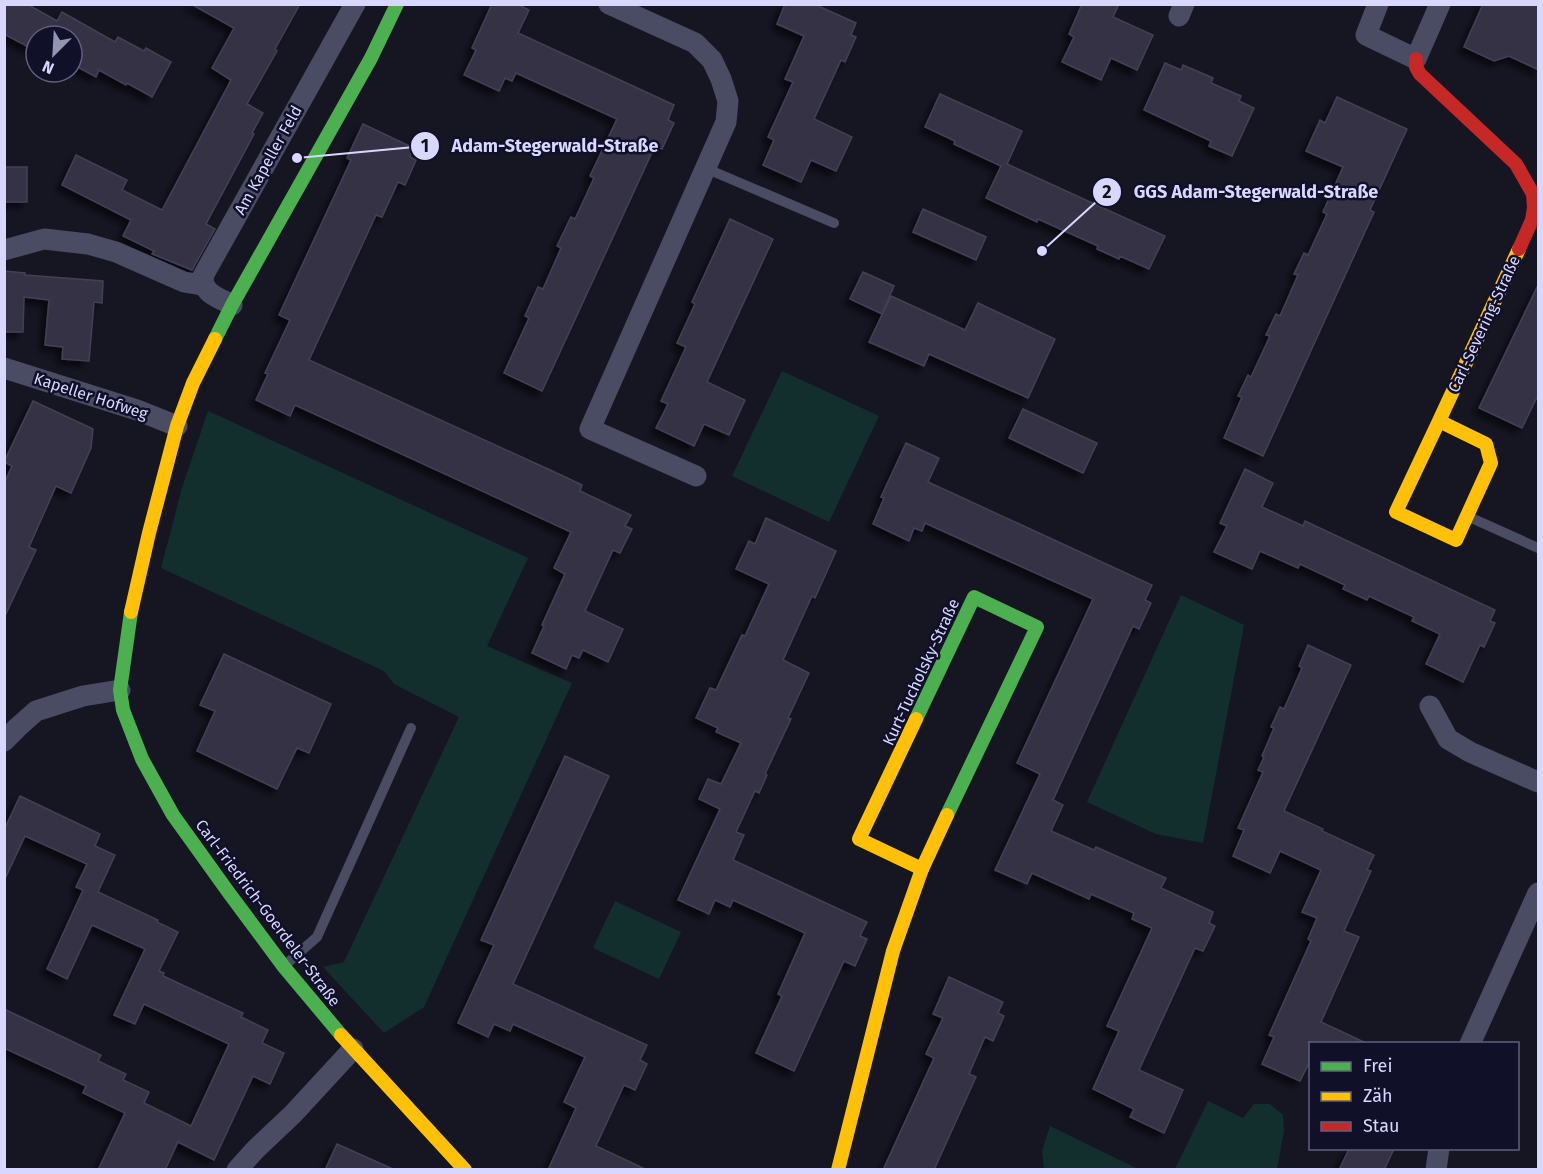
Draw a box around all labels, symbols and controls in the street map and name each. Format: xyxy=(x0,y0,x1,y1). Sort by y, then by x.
north arrow xyxy=(24,24,84,84)
text: N xyxy=(39,56,57,78)
street label: Am Kapeller Feld xyxy=(230,102,306,218)
callout: Adam-Stegerwald-Straße xyxy=(410,128,670,164)
text: 1 xyxy=(421,135,429,157)
text: Adam-Stegerwald-Straße xyxy=(451,135,658,157)
callout: GGS Adam-Stegerwald-Straße xyxy=(1092,174,1390,210)
text: 2 xyxy=(1102,181,1112,203)
text: GGS Adam-Stegerwald-Straße xyxy=(1134,181,1378,203)
street label: Carl-Severing-Straße xyxy=(1444,252,1524,396)
street label: Kapeller Hofweg xyxy=(32,369,151,424)
street label: Kurt-Tucholsky-Straße xyxy=(879,596,963,748)
street label: Carl-Friedrich-Goerdeler-Straße xyxy=(191,816,345,1010)
legend xyxy=(1309,1042,1519,1150)
text: Frei xyxy=(1363,1055,1393,1077)
text: Zäh xyxy=(1363,1085,1392,1107)
text: Stau xyxy=(1363,1115,1399,1137)

